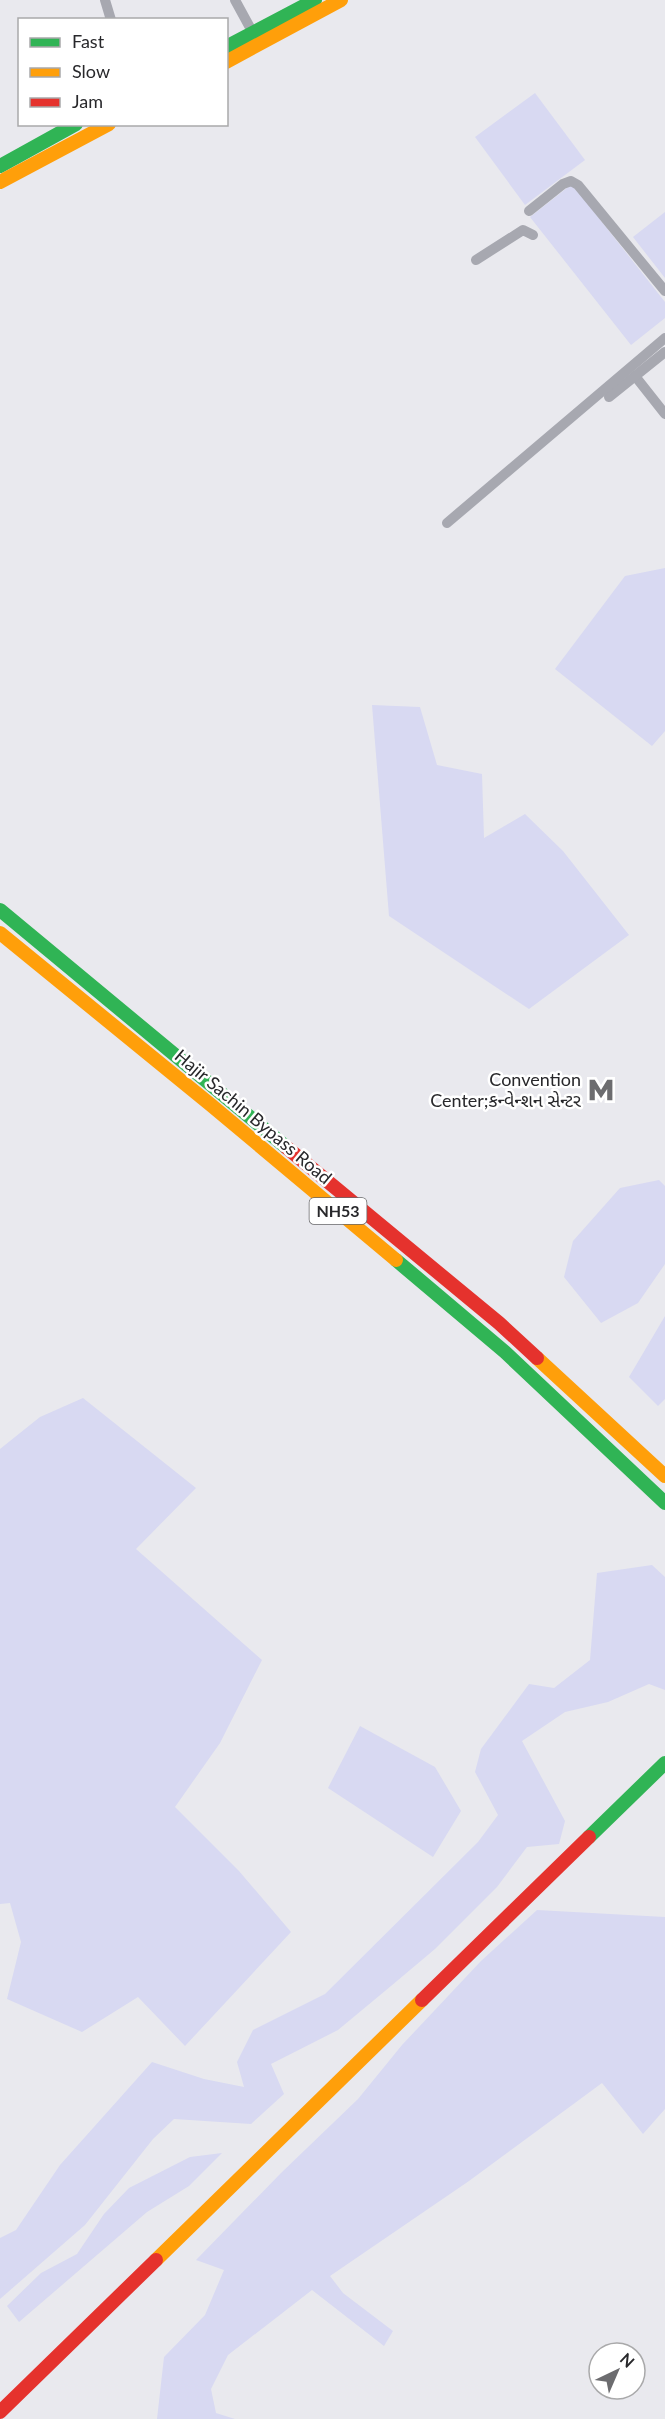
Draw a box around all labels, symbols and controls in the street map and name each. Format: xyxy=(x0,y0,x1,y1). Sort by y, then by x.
legend xyxy=(18,18,228,126)
text: Fast xyxy=(72,30,105,52)
text: Slow xyxy=(72,60,110,82)
text: Jam xyxy=(72,90,103,112)
street label: Hajir Sachin Bypass Road xyxy=(171,1044,337,1188)
place label: Convention Center;કન્વેન્શન સેન્ટર xyxy=(430,1068,581,1111)
metro station icon: Convention Center;કન્વેન્શન સેન્ટર xyxy=(586,1075,616,1105)
road number: NH53 xyxy=(310,1198,366,1224)
north arrow xyxy=(587,2341,647,2401)
text: N xyxy=(617,2349,639,2371)

